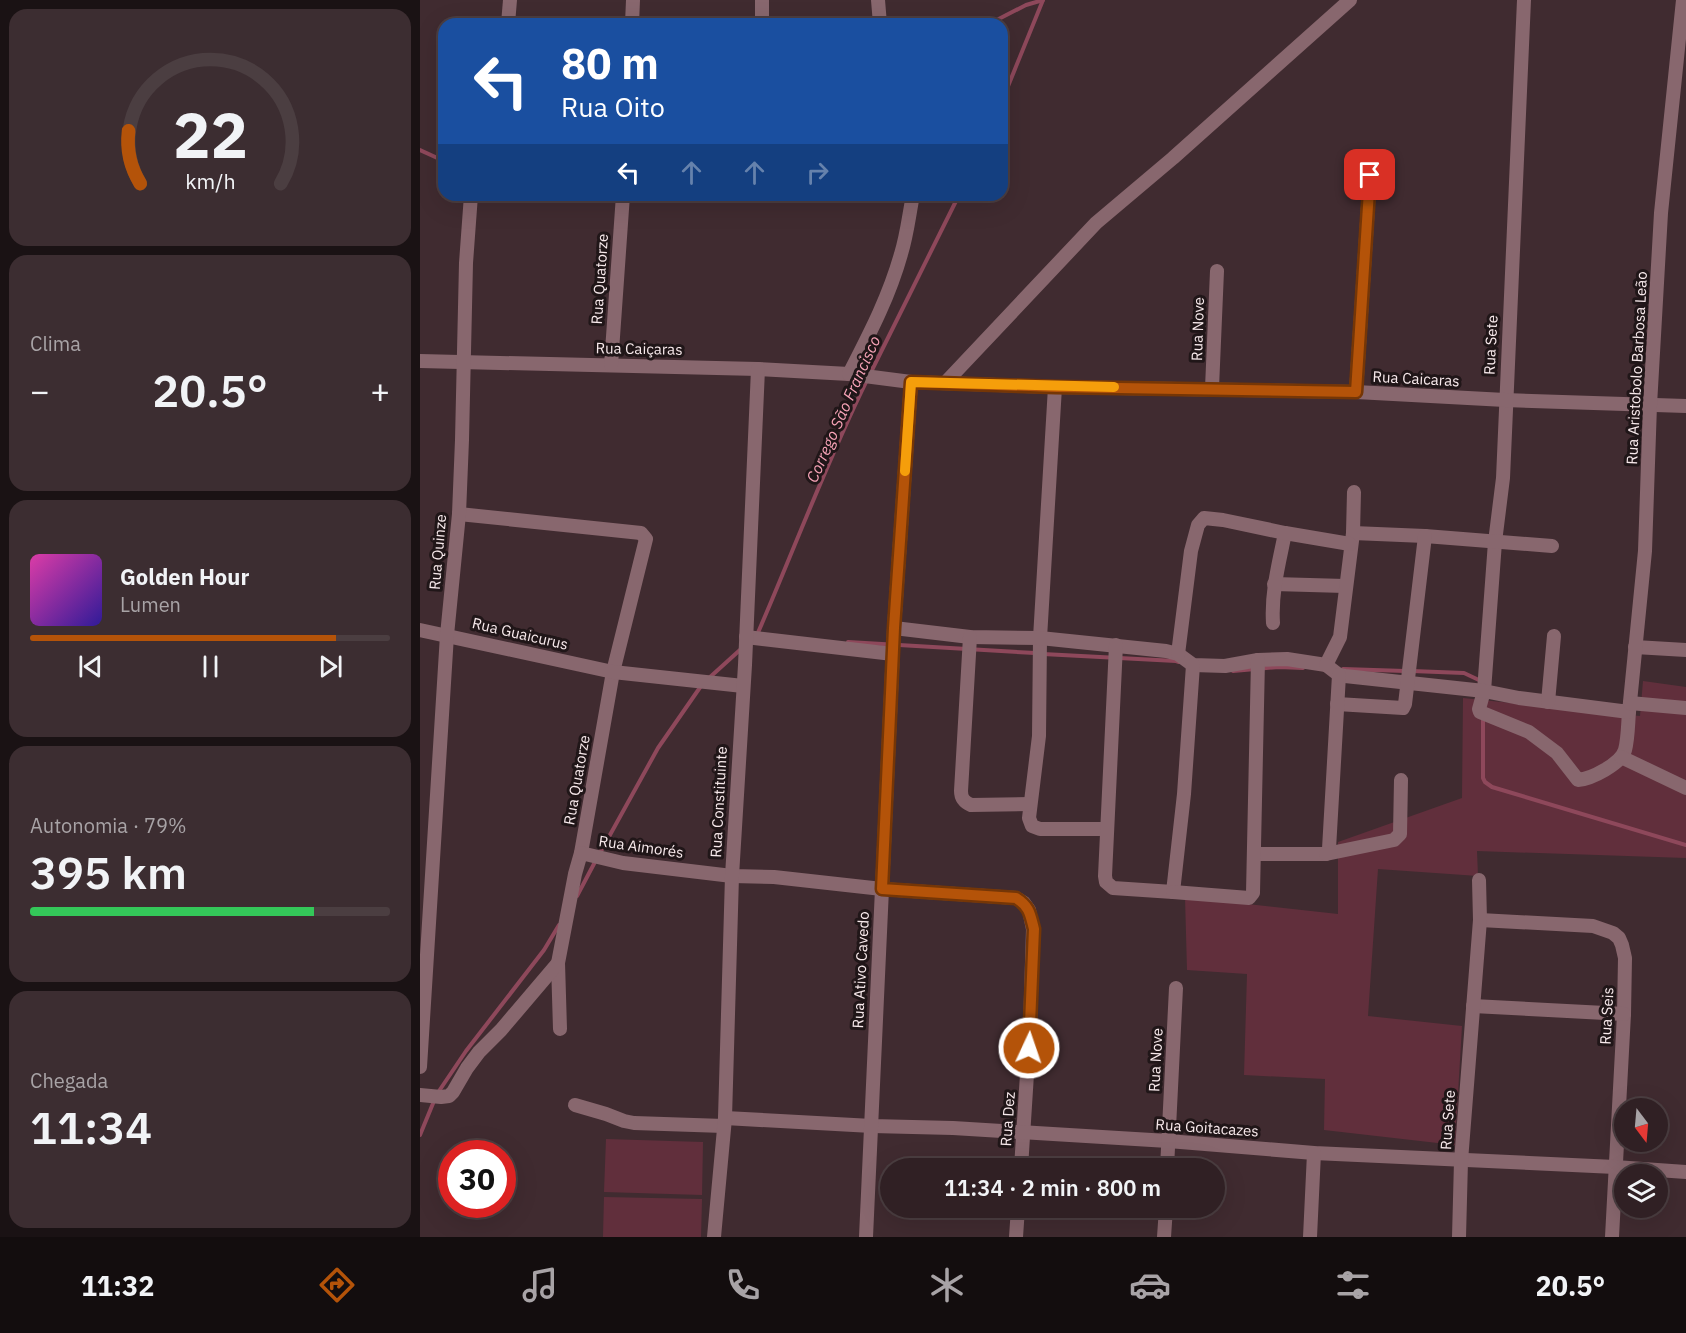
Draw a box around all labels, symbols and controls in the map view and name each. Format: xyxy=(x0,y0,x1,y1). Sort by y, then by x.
text: 80 m xyxy=(561,36,659,91)
icon: left xyxy=(462,42,540,120)
text: Rua Oito xyxy=(561,89,665,124)
text: 22 xyxy=(173,94,247,175)
pin xyxy=(1344,149,1395,200)
icon: left xyxy=(612,156,645,189)
icon: ahead xyxy=(675,156,708,189)
icon: ahead xyxy=(738,156,771,189)
icon: right xyxy=(801,156,834,189)
icon: arrive xyxy=(1353,158,1386,191)
text: km/h xyxy=(185,168,235,196)
street label: Rua Quatorze xyxy=(587,233,612,325)
street label: Rua Aristobolo Barbosa Leão xyxy=(1622,271,1651,465)
street label: Rua Nove xyxy=(1187,297,1208,361)
street label: Rua Sete xyxy=(1479,314,1502,375)
text: Clima xyxy=(30,330,81,357)
water label: Corrego São Francisco xyxy=(802,332,884,485)
street label: Rua Caiçaras xyxy=(595,338,683,359)
text: 20.5° xyxy=(152,361,268,419)
street label: Rua Caicaras xyxy=(1372,367,1460,390)
text: − xyxy=(30,369,50,412)
text: + xyxy=(370,369,390,412)
street label: Rua Quinze xyxy=(425,513,450,591)
text: Golden Hour xyxy=(120,562,249,591)
text: Lumen xyxy=(120,591,181,618)
street label: Rua Guaicurus xyxy=(470,613,570,654)
icon: previous xyxy=(74,650,107,683)
icon: pause xyxy=(194,650,227,683)
icon: next xyxy=(314,650,347,683)
street label: Rua Quatorze xyxy=(559,733,594,826)
street label: Rua Constituinte xyxy=(706,746,731,858)
text: Autonomia · 79% xyxy=(30,812,187,839)
street label: Rua Aimorés xyxy=(597,831,685,862)
text: 395 km xyxy=(30,843,187,901)
street label: Rua Ativo Cavedo xyxy=(848,911,873,1029)
street label: Rua Seis xyxy=(1596,987,1617,1045)
position arrow xyxy=(997,1016,1061,1080)
street label: Rua Nove xyxy=(1144,1027,1167,1092)
text: Chegada xyxy=(30,1067,108,1094)
street label: Rua Sete xyxy=(1436,1089,1459,1151)
street label: Rua Dez xyxy=(996,1091,1019,1147)
text: 11:34 xyxy=(30,1098,152,1156)
north arrow xyxy=(1614,1098,1668,1152)
map controls xyxy=(1614,1098,1668,1218)
street label: Rua Goitacazes xyxy=(1155,1114,1259,1141)
speed limit sign: 30 xyxy=(438,1140,516,1218)
button: layers xyxy=(1614,1164,1668,1218)
text: 11:34 · 2 min · 800 m xyxy=(944,1173,1161,1202)
icon: directions xyxy=(316,1264,358,1306)
icon: music xyxy=(519,1264,561,1306)
icon: phone xyxy=(722,1264,764,1306)
icon: climate xyxy=(926,1264,968,1306)
icon: car xyxy=(1129,1264,1171,1306)
icon: filters xyxy=(1332,1264,1374,1306)
text: 11:32 xyxy=(81,1268,154,1303)
text: 20.5° xyxy=(1536,1268,1605,1303)

